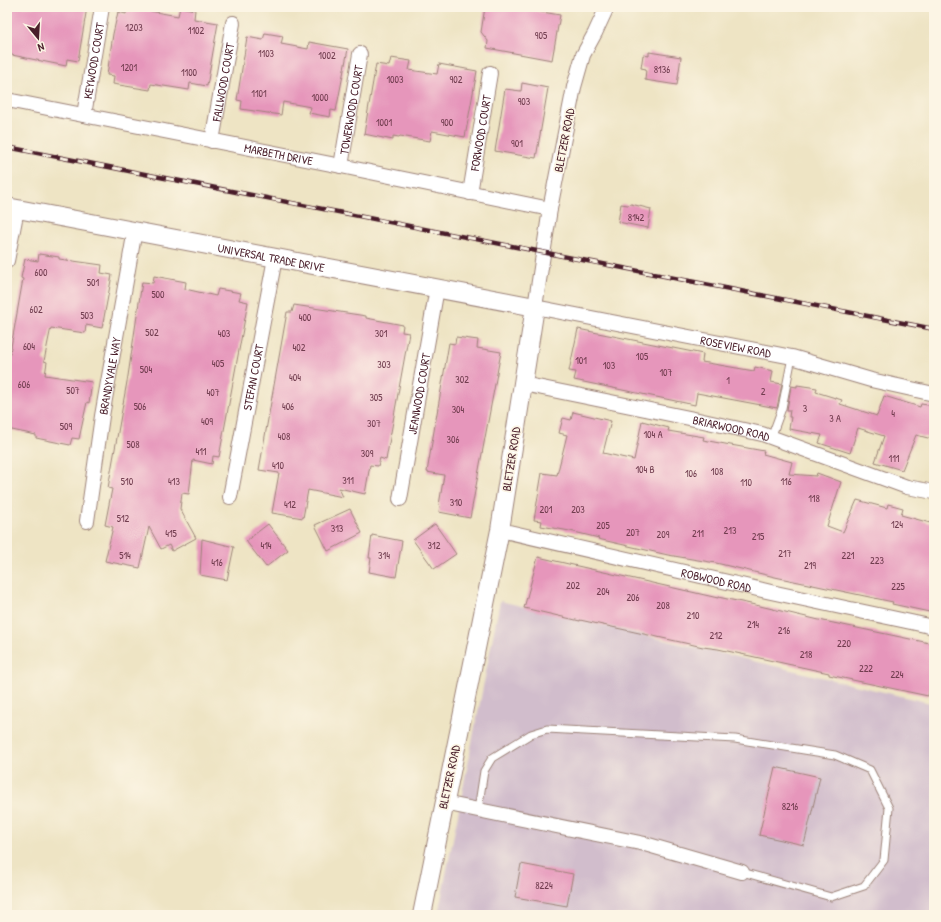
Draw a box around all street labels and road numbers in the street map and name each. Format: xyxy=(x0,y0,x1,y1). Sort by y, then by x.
street label: KEYWOOD COURT xyxy=(78,21,108,100)
street label: FALLWOOD COURT xyxy=(207,41,238,124)
street label: TOWERWOOD COURT xyxy=(335,63,367,156)
street label: FORWOOD COURT xyxy=(465,93,495,173)
street label: BLETZER ROAD xyxy=(549,106,579,173)
street label: MARBETH DRIVE xyxy=(243,139,315,169)
street label: UNIVERSAL TRADE DRIVE xyxy=(216,239,327,276)
street label: ROSEVIEW ROAD xyxy=(699,331,773,361)
street label: BRANDYVALE WAY xyxy=(94,335,125,416)
street label: STEFAN COURT xyxy=(238,342,267,412)
street label: JEANWOOD COURT xyxy=(403,351,434,436)
street label: BRIARWOOD ROAD xyxy=(691,411,773,445)
street label: BLETZER ROAD xyxy=(498,425,525,492)
street label: ROBWOOD ROAD xyxy=(680,563,753,596)
street label: BLETZER ROAD xyxy=(434,743,464,810)

